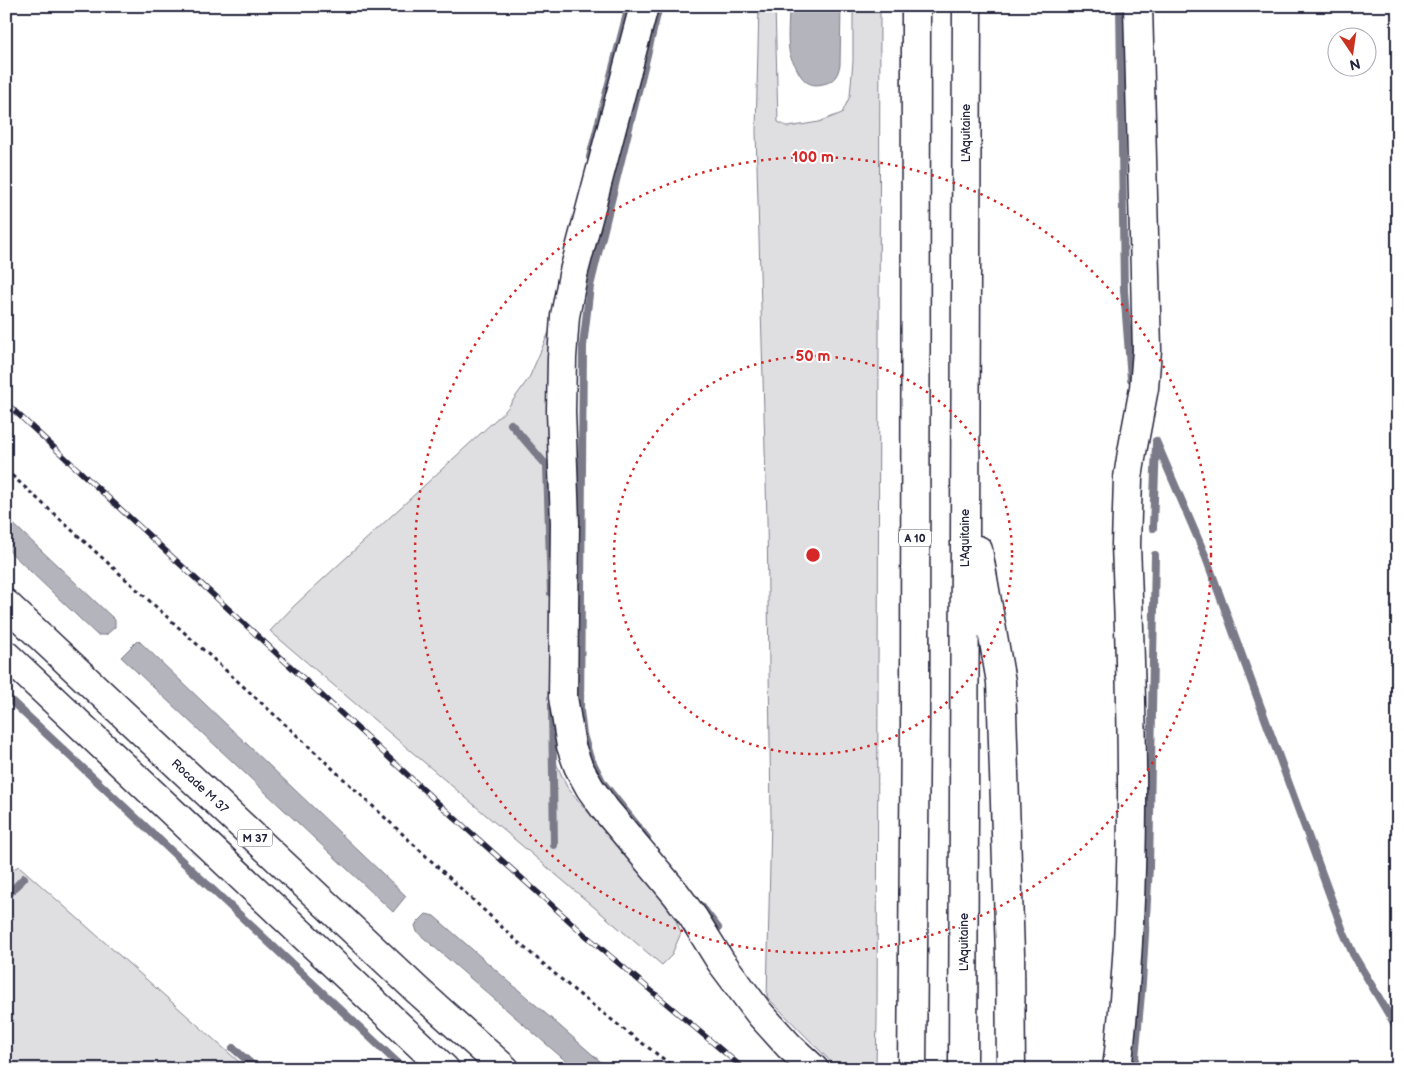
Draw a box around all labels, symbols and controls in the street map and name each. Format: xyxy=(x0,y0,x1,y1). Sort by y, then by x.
north arrow xyxy=(1326,28,1376,78)
text: N xyxy=(1348,55,1362,74)
street label: L'Aquitaine xyxy=(959,104,974,162)
text: 100 m xyxy=(792,148,834,167)
text: 50 m xyxy=(796,347,831,366)
street label: L'Aquitaine xyxy=(958,509,973,567)
road number: A 10 xyxy=(899,530,931,546)
centre of rings xyxy=(804,546,822,564)
street label: Rocade M 37 xyxy=(168,756,231,817)
road number: M 37 xyxy=(238,830,272,846)
street label: L'Aquitaine xyxy=(957,913,972,971)

